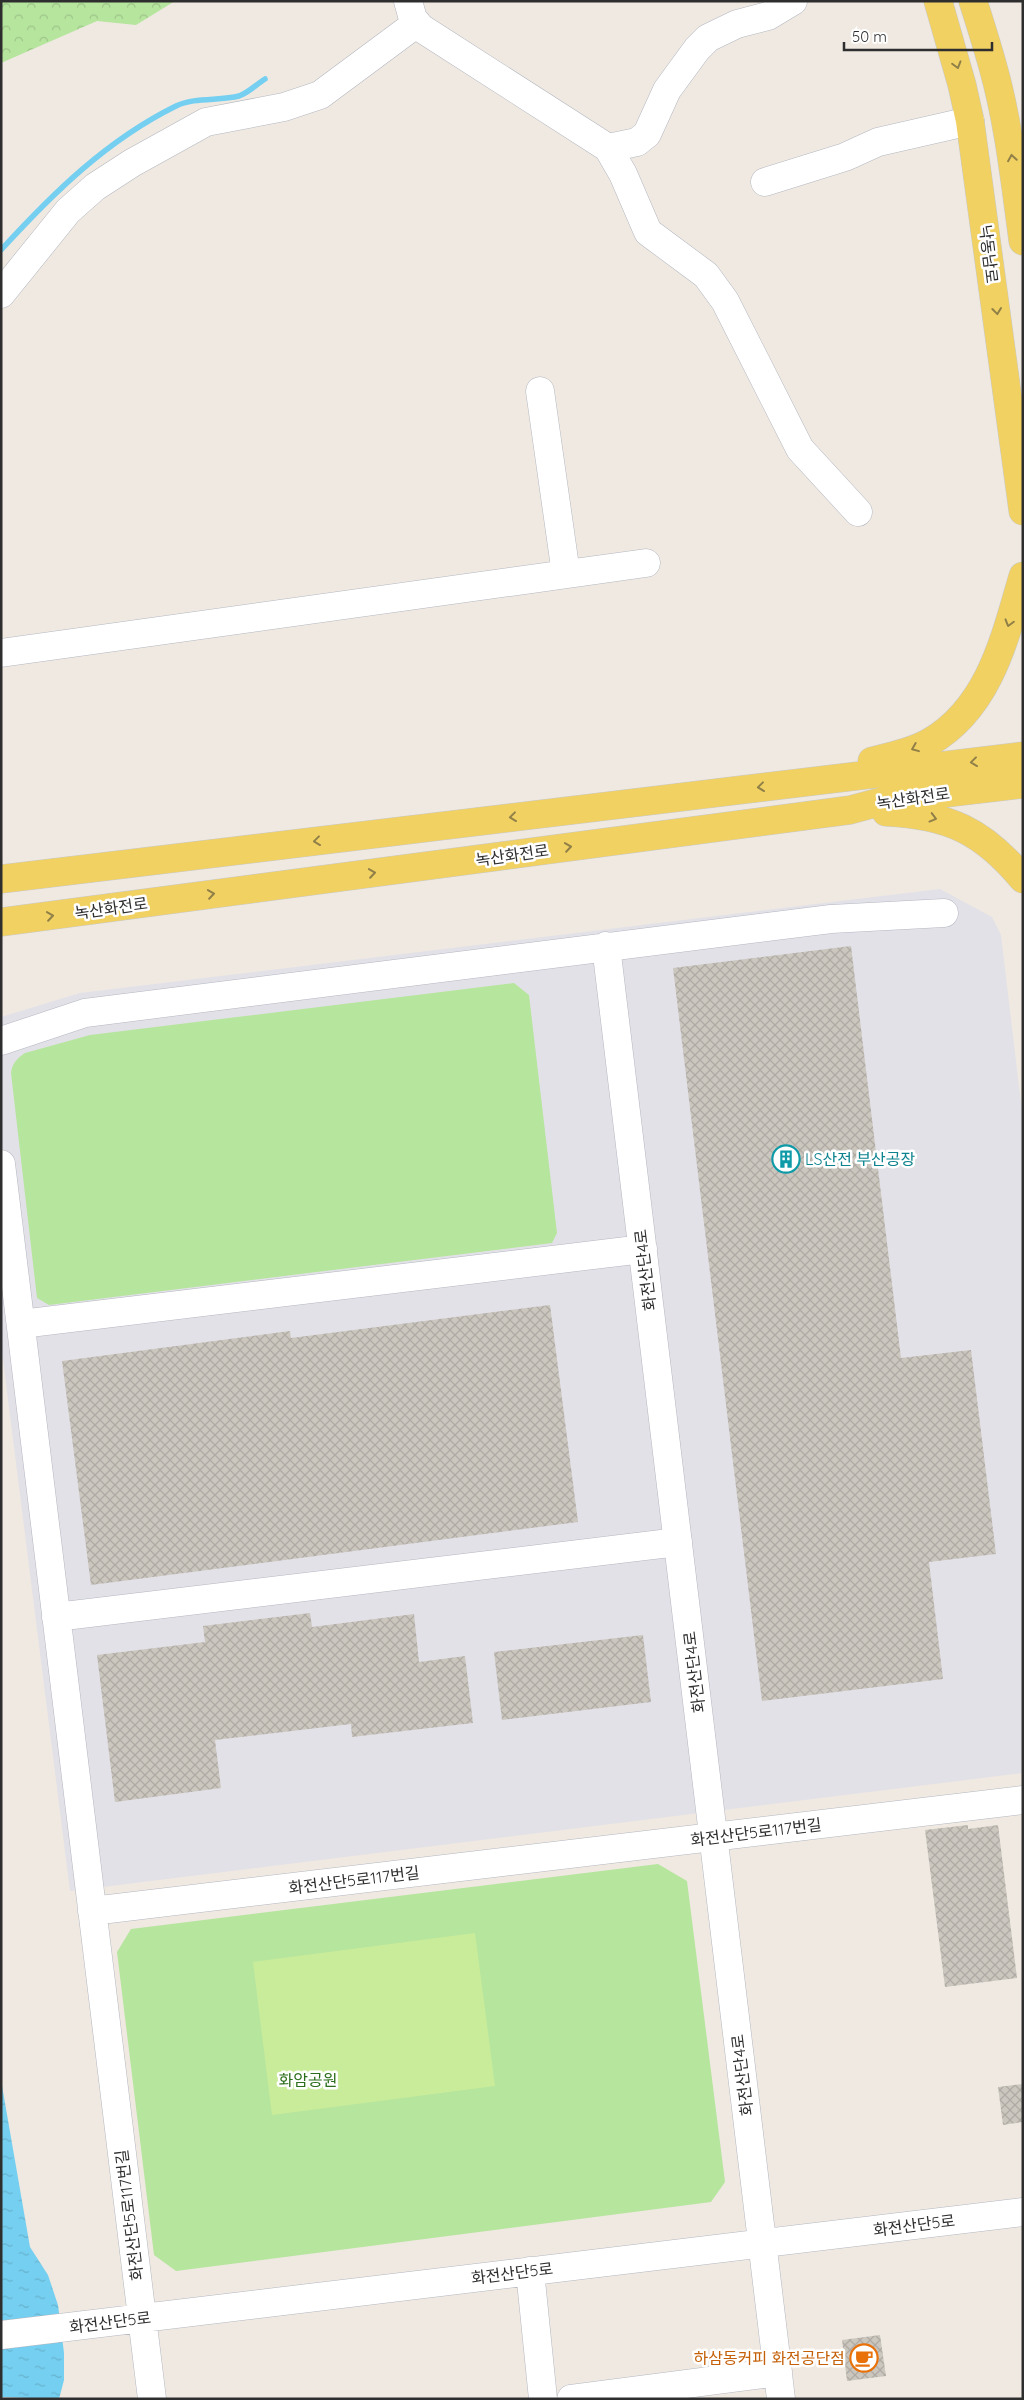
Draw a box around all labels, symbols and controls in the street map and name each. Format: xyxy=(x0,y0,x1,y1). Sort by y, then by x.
scale bar xyxy=(844,20,992,52)
text: 50 m xyxy=(852,27,887,46)
one-way arrow xyxy=(951,60,961,68)
one-way arrow xyxy=(1007,154,1017,163)
street label: 낙동남로 xyxy=(975,224,1003,285)
one-way arrow xyxy=(991,308,1002,316)
one-way arrow xyxy=(1004,618,1014,627)
one-way arrow xyxy=(911,742,920,753)
one-way arrow xyxy=(970,756,978,767)
one-way arrow xyxy=(757,781,765,792)
street label: 녹산화전로 xyxy=(875,783,951,813)
one-way arrow xyxy=(508,811,516,822)
one-way arrow xyxy=(928,812,937,823)
one-way arrow xyxy=(312,835,320,846)
street label: 녹산화전로 xyxy=(474,840,550,870)
one-way arrow xyxy=(564,842,572,853)
one-way arrow xyxy=(368,868,376,879)
one-way arrow xyxy=(206,890,215,900)
street label: 녹산화전로 xyxy=(73,893,149,923)
one-way arrow xyxy=(46,911,54,922)
building icon: LS산전 부산공장 xyxy=(771,1144,801,1174)
place label: LS산전 부산공장 xyxy=(805,1149,915,1169)
street label: 화전산단4로 xyxy=(630,1228,660,1312)
street label: 화전산단4로 xyxy=(679,1630,709,1714)
street label: 화전산단5로117번길 xyxy=(689,1814,823,1850)
street label: 화전산단5로117번길 xyxy=(287,1862,421,1898)
street label: 화전산단4로 xyxy=(727,2033,757,2117)
park label: 화암공원 xyxy=(279,2070,337,2090)
street label: 화전산단5로117번길 xyxy=(111,2148,147,2282)
street label: 화전산단5로 xyxy=(872,2210,956,2240)
street label: 화전산단5로 xyxy=(470,2258,554,2288)
street label: 화전산단5로 xyxy=(68,2307,152,2337)
cafe icon: 하삼동커피 화전공단점 xyxy=(849,2343,879,2373)
place label: 하삼동커피 화전공단점 xyxy=(693,2348,845,2368)

